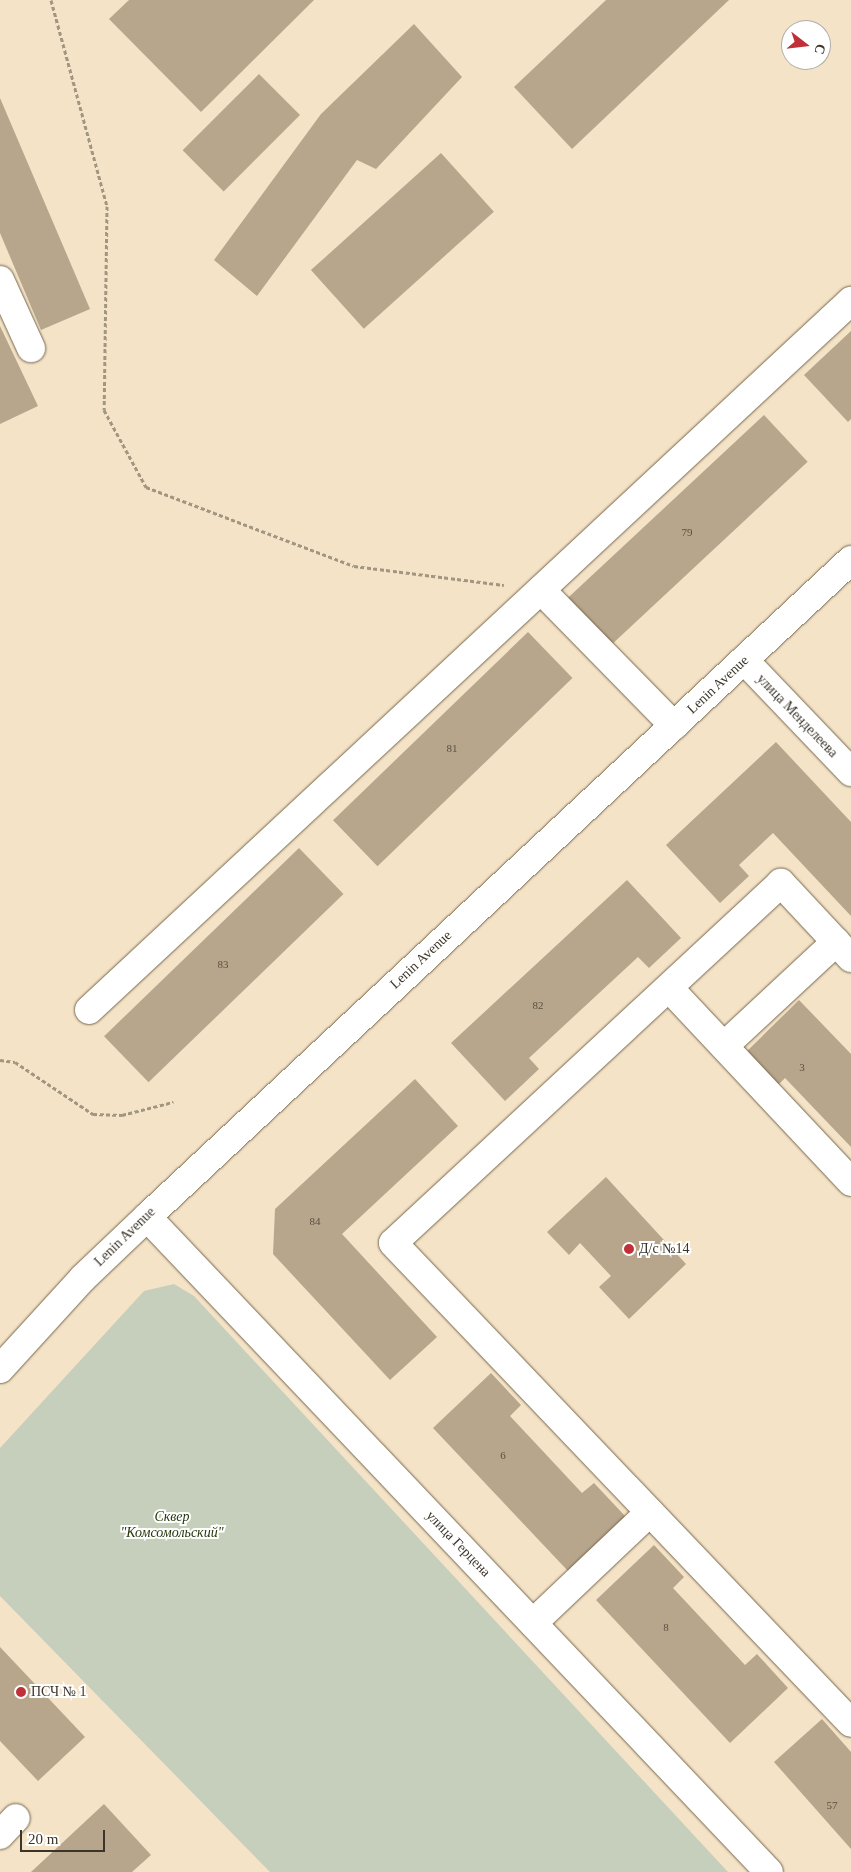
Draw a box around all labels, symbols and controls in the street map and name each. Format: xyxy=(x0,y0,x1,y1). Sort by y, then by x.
north arrow xyxy=(781,20,831,70)
text: С xyxy=(811,42,829,56)
house number: 79 xyxy=(682,525,692,539)
street label: Lenin Avenue xyxy=(684,652,752,718)
street label: улица Менделеева xyxy=(753,671,841,761)
house number: 81 xyxy=(447,741,458,755)
street label: Lenin Avenue xyxy=(387,927,455,993)
house number: 83 xyxy=(218,957,228,971)
house number: 82 xyxy=(532,998,544,1012)
house number: 3 xyxy=(799,1060,805,1074)
street label: Lenin Avenue xyxy=(91,1204,159,1270)
house number: 84 xyxy=(310,1214,320,1228)
place label: Д/с №14 xyxy=(639,1241,690,1257)
marker: Д/с №14 xyxy=(623,1243,635,1255)
house number: 6 xyxy=(500,1448,506,1462)
street label: улица Герцена xyxy=(422,1507,494,1581)
park label: Сквер "Комсомольский" xyxy=(120,1509,224,1541)
house number: 8 xyxy=(663,1620,669,1634)
place label: ПСЧ № 1 xyxy=(31,1684,87,1700)
marker: ПСЧ № 1 xyxy=(15,1686,27,1698)
house number: 57 xyxy=(826,1798,838,1812)
scale bar xyxy=(22,1820,108,1852)
text: 20 m xyxy=(28,1831,58,1847)

